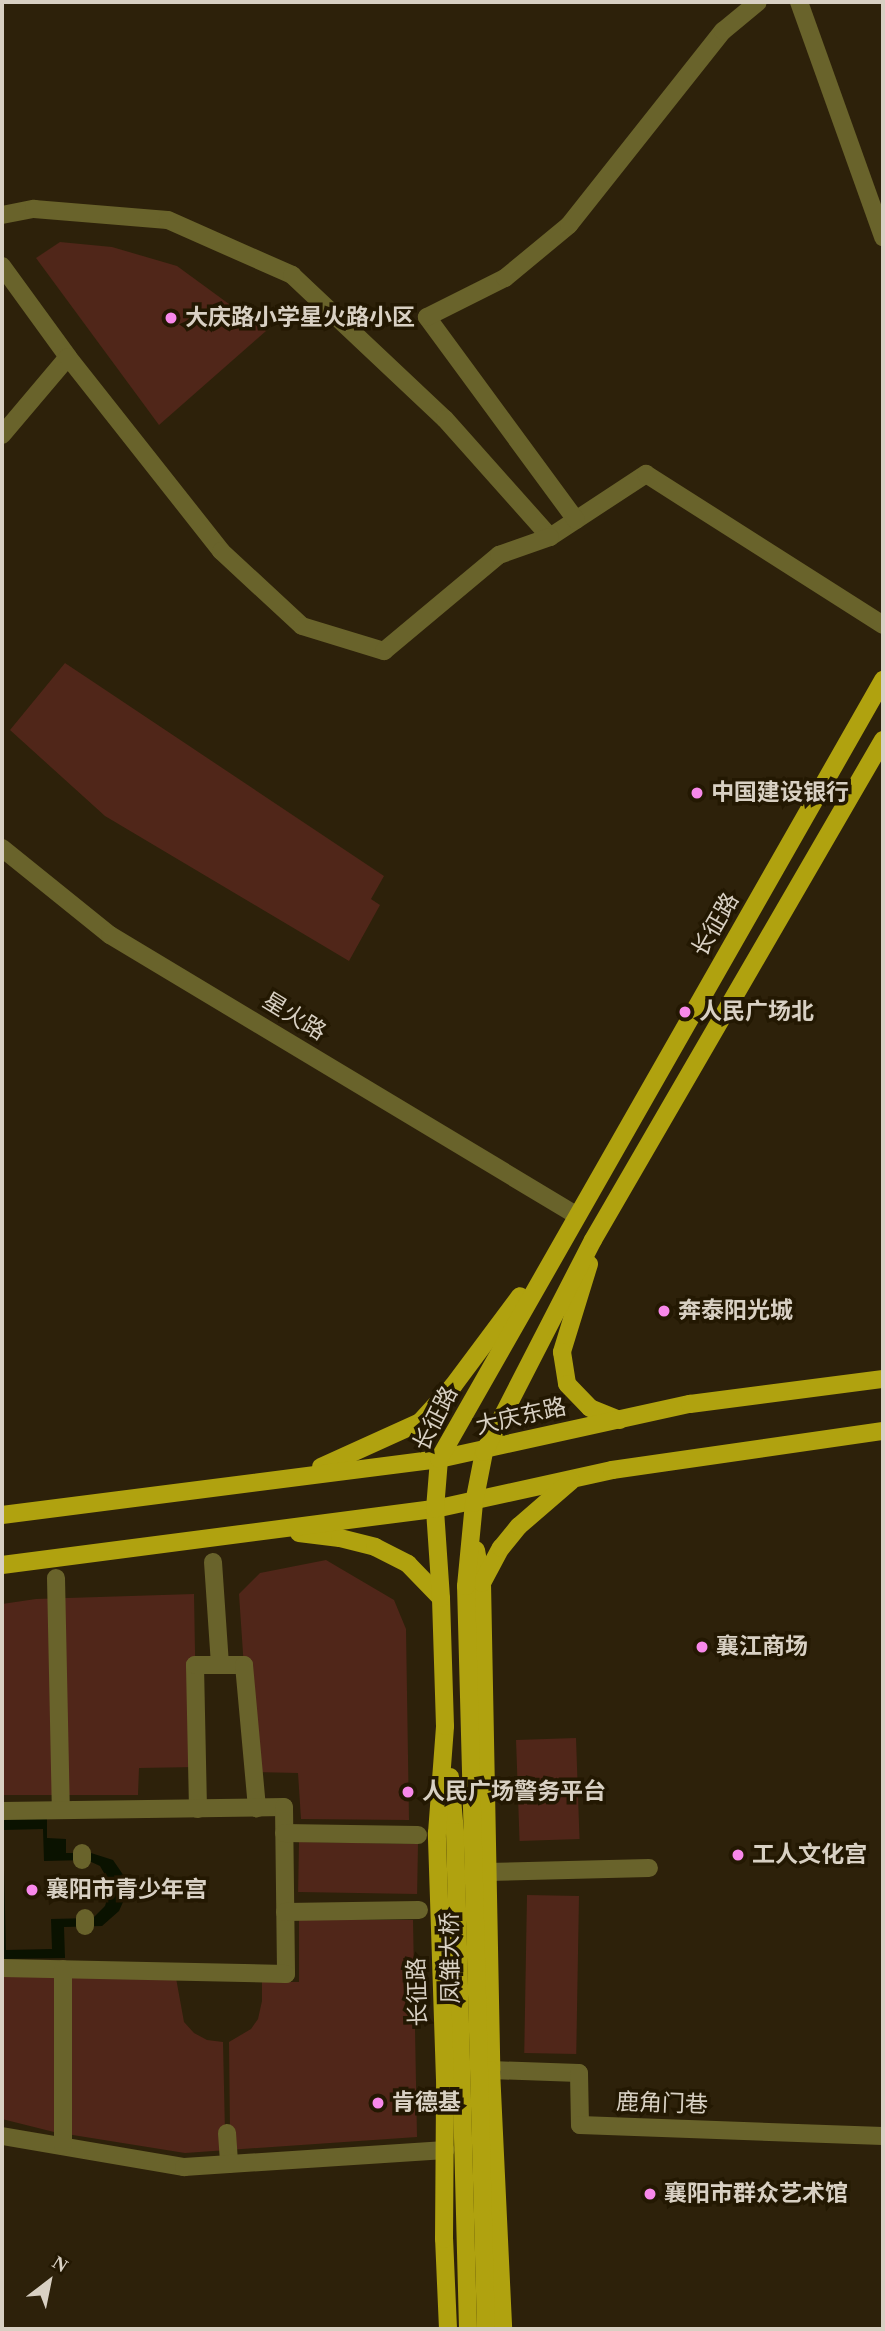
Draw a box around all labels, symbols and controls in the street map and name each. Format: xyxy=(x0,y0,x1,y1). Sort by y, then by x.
place label: 大庆路小学星火路小区 xyxy=(185,304,415,332)
marker: 大庆路小学星火路小区 xyxy=(163,310,179,326)
place label: 中国建设银行 xyxy=(711,779,849,807)
marker: 中国建设银行 xyxy=(689,785,705,801)
street label: 长征路 xyxy=(687,888,745,962)
street label: 星火路 xyxy=(257,987,331,1047)
place label: 人民广场北 xyxy=(699,998,814,1026)
marker: 人民广场北 xyxy=(677,1004,693,1020)
place label: 奔泰阳光城 xyxy=(678,1297,793,1325)
marker: 奔泰阳光城 xyxy=(656,1303,672,1319)
street label: 长征路 xyxy=(408,1382,464,1456)
street label: 大庆东路 xyxy=(473,1393,569,1441)
place label: 襄江商场 xyxy=(716,1633,808,1661)
marker: 襄江商场 xyxy=(694,1639,710,1655)
place label: 人民广场警务平台 xyxy=(422,1778,606,1806)
marker: 人民广场警务平台 xyxy=(400,1784,416,1800)
place label: 工人文化宫 xyxy=(752,1841,867,1869)
marker: 工人文化宫 xyxy=(730,1847,746,1863)
place label: 襄阳市青少年宫 xyxy=(46,1876,207,1904)
marker: 襄阳市青少年宫 xyxy=(24,1882,40,1898)
street label: 凤雏大桥 xyxy=(436,1912,466,2004)
street label: 长征路 xyxy=(403,1957,433,2027)
place label: 肯德基 xyxy=(392,2089,461,2117)
street label: 鹿角门巷 xyxy=(616,2089,708,2119)
marker: 肯德基 xyxy=(370,2095,386,2111)
place label: 襄阳市群众艺术馆 xyxy=(664,2180,848,2208)
marker: 襄阳市群众艺术馆 xyxy=(642,2186,658,2202)
north arrow xyxy=(14,2247,84,2317)
text: N xyxy=(49,2251,72,2276)

